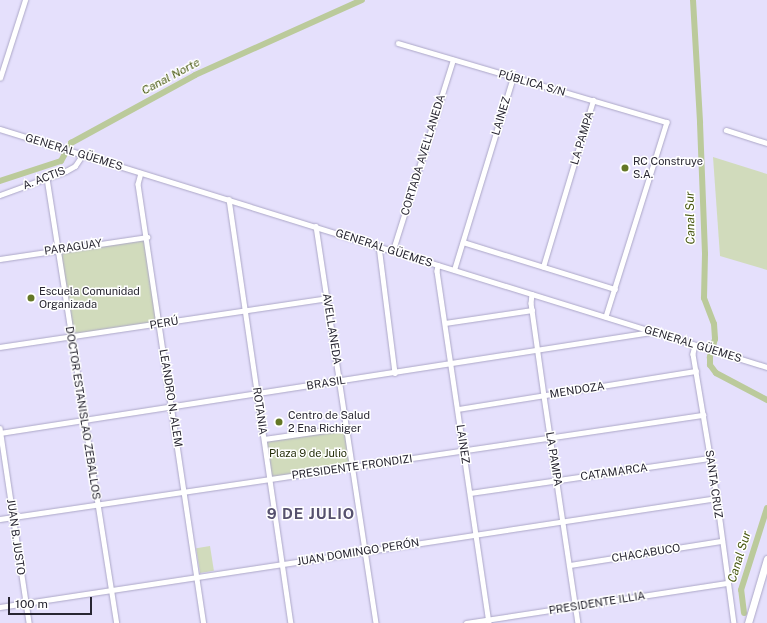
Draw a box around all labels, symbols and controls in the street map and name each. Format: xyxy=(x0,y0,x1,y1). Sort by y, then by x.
water label: Canal Norte xyxy=(139,56,203,98)
street label: PÚBLICA S/N xyxy=(497,67,567,99)
street label: CORTADA AVELLANEDA xyxy=(398,93,448,217)
street label: LAINEZ xyxy=(489,95,513,137)
street label: LA PAMPA xyxy=(568,110,596,166)
street label: GENERAL GÜEMES xyxy=(24,131,124,173)
place label: RC Construye S.A. xyxy=(633,155,703,181)
marker: RC Construye S.A. xyxy=(620,163,630,173)
street label: A. ACTIS xyxy=(21,164,67,192)
water label: Canal Sur xyxy=(683,191,699,245)
street label: GENERAL GÜEMES xyxy=(334,226,434,270)
street label: PARAGUAY xyxy=(43,236,103,258)
place label: Escuela Comunidad Organizada xyxy=(39,285,140,311)
street label: AVELLANEDA xyxy=(320,292,344,366)
marker: Escuela Comunidad Organizada xyxy=(26,293,36,303)
street label: PERÚ xyxy=(149,314,179,332)
street label: GENERAL GÜEMES xyxy=(643,323,743,365)
street label: DOCTOR ESTANISLAO ZEBALLOS xyxy=(63,325,103,501)
street label: LEANDRO N. ALEM xyxy=(157,348,185,448)
street label: BRASIL xyxy=(306,373,346,393)
street label: MENDOZA xyxy=(549,379,605,401)
street label: ROTANIA xyxy=(250,386,270,436)
place label: Centro de Salud 2 Ena Richiger xyxy=(288,409,370,435)
marker: Centro de Salud 2 Ena Richiger xyxy=(273,416,285,428)
street label: LAINEZ xyxy=(454,423,472,465)
street label: LA PAMPA xyxy=(543,431,565,487)
park label: Plaza 9 de Julio xyxy=(269,446,347,460)
street label: SANTA CRUZ xyxy=(703,449,725,519)
street label: PRESIDENTE FRONDIZI xyxy=(291,452,413,482)
street label: CATAMARCA xyxy=(580,461,648,483)
street label: JUAN B. JUSTO xyxy=(4,498,28,576)
district label: 9 DE JULIO xyxy=(267,505,355,523)
water label: Canal Sur xyxy=(725,530,755,584)
street label: JUAN DOMINGO PERÓN xyxy=(296,536,420,568)
street label: CHACABUCO xyxy=(611,541,681,565)
scale bar xyxy=(10,589,94,615)
street label: PRESIDENTE ILLIA xyxy=(548,589,646,617)
text: 100 m xyxy=(15,597,48,611)

